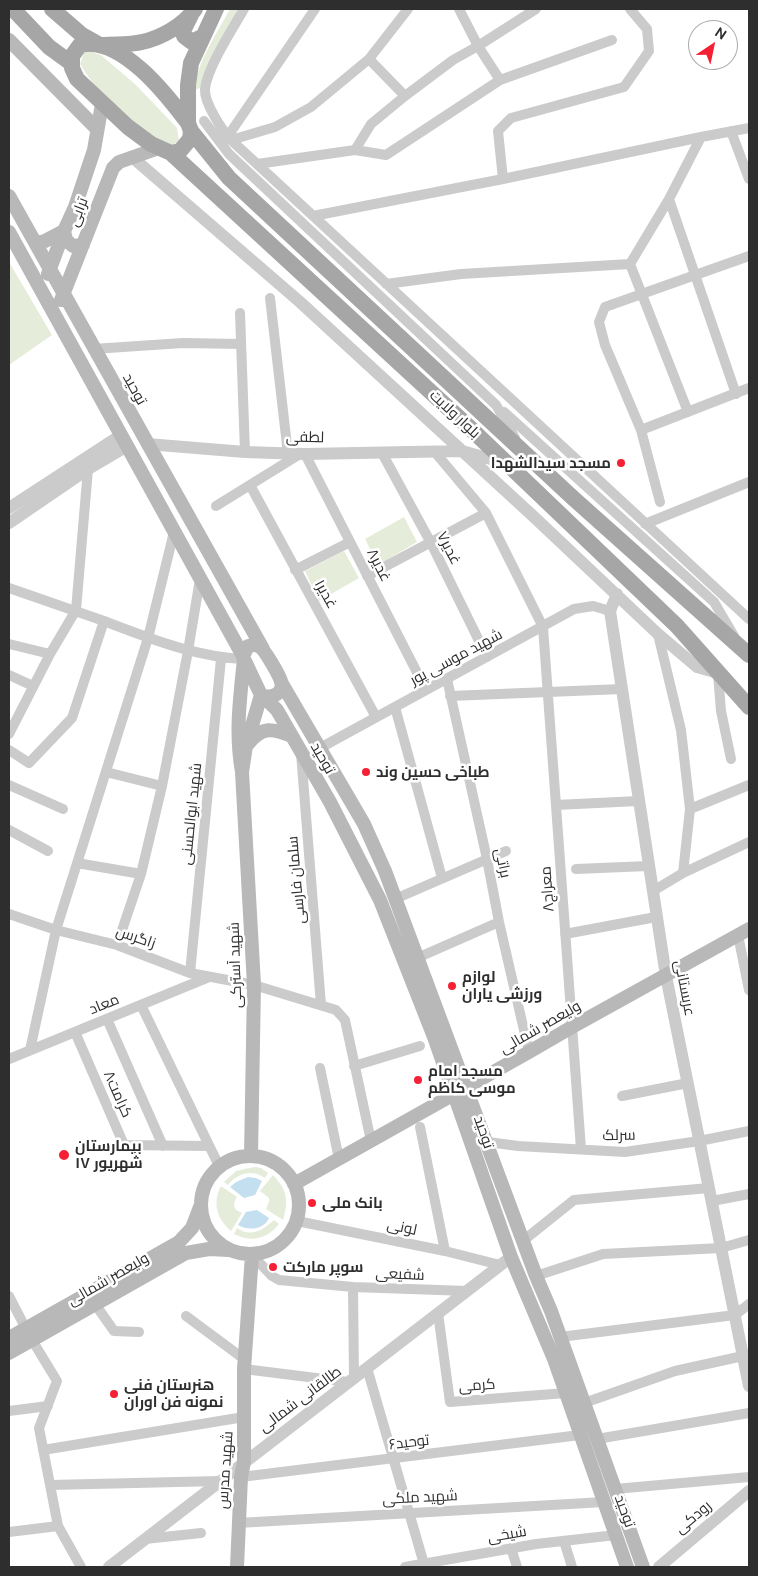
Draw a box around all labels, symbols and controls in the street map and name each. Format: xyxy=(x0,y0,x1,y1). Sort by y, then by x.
north arrow xyxy=(688,20,738,70)
text: N xyxy=(712,24,730,43)
street label: ترابی xyxy=(64,195,92,229)
street label: توحید xyxy=(119,370,151,408)
street label: بلوار ولایت xyxy=(426,386,484,442)
street label: لطفی xyxy=(286,428,324,446)
place label: مسجد سیدالشهدا xyxy=(491,454,611,472)
marker: مسجد سیدالشهدا xyxy=(615,457,627,469)
street label: غدیر۷ xyxy=(433,528,465,568)
street label: غدیر۸ xyxy=(363,545,395,585)
street label: غدیر۱ xyxy=(311,576,341,612)
street label: شهید موسی پور xyxy=(407,625,505,689)
street label: توحید xyxy=(307,739,339,777)
street label: شهید ابوالحسنی xyxy=(177,762,205,866)
place label: طباخی حسین وند xyxy=(376,763,490,781)
marker: طباخی حسین وند xyxy=(360,766,372,778)
street label: سلمان فارسی xyxy=(283,835,309,925)
street label: براتی xyxy=(491,847,515,879)
street label: معراج۸ xyxy=(536,866,558,912)
street label: زاگرس xyxy=(114,922,158,952)
street label: شهید آسترکی xyxy=(225,922,245,1008)
street label: عربستانی xyxy=(671,959,699,1017)
place label: لوازم ورزشی یاران xyxy=(462,968,542,1003)
marker: لوازم ورزشی یاران xyxy=(446,980,458,992)
street label: معاد xyxy=(86,990,122,1018)
street label: ولیعصر شمالی xyxy=(496,997,584,1057)
place label: مسجد امام موسی کاظم xyxy=(428,1062,516,1097)
street label: کرامت۸ xyxy=(100,1068,136,1120)
marker: مسجد امام موسی کاظم xyxy=(412,1074,424,1086)
street label: توحید xyxy=(470,1113,498,1151)
street label: سرلک xyxy=(602,1126,636,1144)
place label: بیمارستان ۱۷ شهریور xyxy=(75,1137,143,1172)
marker: بیمارستان ۱۷ شهریور xyxy=(57,1148,71,1162)
place label: بانک ملی xyxy=(322,1194,383,1212)
marker: بانک ملی xyxy=(306,1197,318,1209)
street label: لونی xyxy=(385,1215,419,1239)
street label: ولیعصر شمالی xyxy=(64,1249,152,1309)
place label: سوپر مارکت xyxy=(283,1258,363,1276)
marker: سوپر مارکت xyxy=(267,1261,279,1273)
street label: شفیعی xyxy=(375,1264,425,1284)
street label: طالقانی شمالی xyxy=(255,1362,345,1436)
street label: کرمی xyxy=(458,1375,496,1395)
place label: هنرستان فنی نمونه فن اوران xyxy=(124,1376,223,1411)
marker: هنرستان فنی نمونه فن اوران xyxy=(108,1388,120,1400)
street label: شهید مدرس xyxy=(213,1430,237,1510)
street label: توحید۶ xyxy=(388,1431,430,1453)
street label: شهید ملکی xyxy=(382,1486,458,1508)
street label: توحید xyxy=(611,1492,639,1530)
street label: رودکی xyxy=(671,1497,715,1537)
street label: شیخی xyxy=(486,1522,528,1546)

